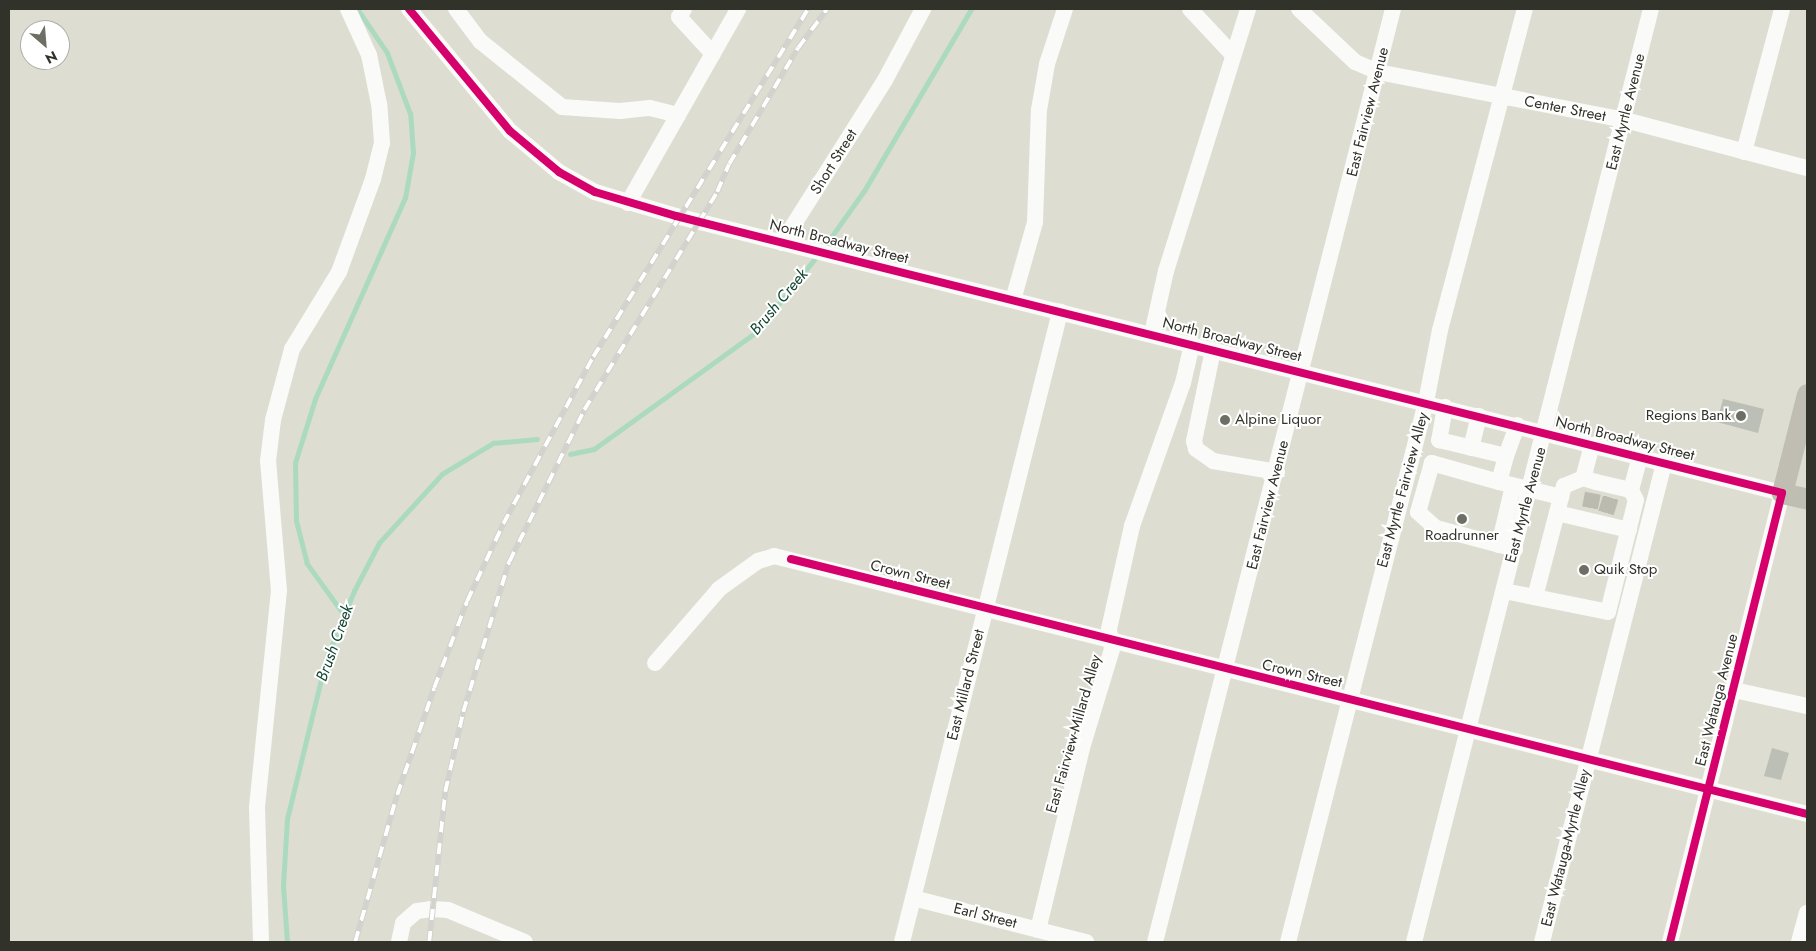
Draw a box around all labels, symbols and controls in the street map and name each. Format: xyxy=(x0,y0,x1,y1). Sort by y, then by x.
north arrow xyxy=(20,20,70,70)
street label: East Fairview Avenue xyxy=(1343,45,1393,179)
text: N xyxy=(42,46,61,69)
street label: East Myrtle Avenue xyxy=(1603,52,1649,172)
street label: Center Street xyxy=(1523,92,1607,126)
street label: Short Street xyxy=(807,126,861,198)
street label: North Broadway Street xyxy=(768,216,910,268)
water label: Brush Creek xyxy=(746,265,812,339)
street label: North Broadway Street xyxy=(1161,314,1303,366)
place label: Regions Bank xyxy=(1646,407,1731,425)
street label: East Myrtle Fairview Alley xyxy=(1374,410,1432,570)
marker: Regions Bank xyxy=(1735,410,1747,422)
place label: Alpine Liquor xyxy=(1235,411,1321,429)
street label: North Broadway Street xyxy=(1554,413,1696,465)
marker: Alpine Liquor xyxy=(1219,414,1231,426)
street label: East Fairview Avenue xyxy=(1243,438,1293,572)
street label: East Myrtle Avenue xyxy=(1502,445,1550,565)
marker: Roadrunner xyxy=(1456,513,1468,525)
place label: Roadrunner xyxy=(1425,527,1499,545)
street label: Crown Street xyxy=(868,556,952,594)
place label: Quik Stop xyxy=(1594,561,1657,579)
marker: Quik Stop xyxy=(1578,564,1590,576)
water label: Brush Creek xyxy=(312,602,358,684)
street label: East Millard Street xyxy=(944,628,988,742)
street label: East Watauga Avenue xyxy=(1692,632,1742,768)
street label: East Fairview-Millard Alley xyxy=(1043,653,1105,815)
street label: Crown Street xyxy=(1260,656,1344,692)
street label: East Watauga-Myrtle Alley xyxy=(1538,767,1594,929)
street label: Earl Street xyxy=(952,899,1018,933)

